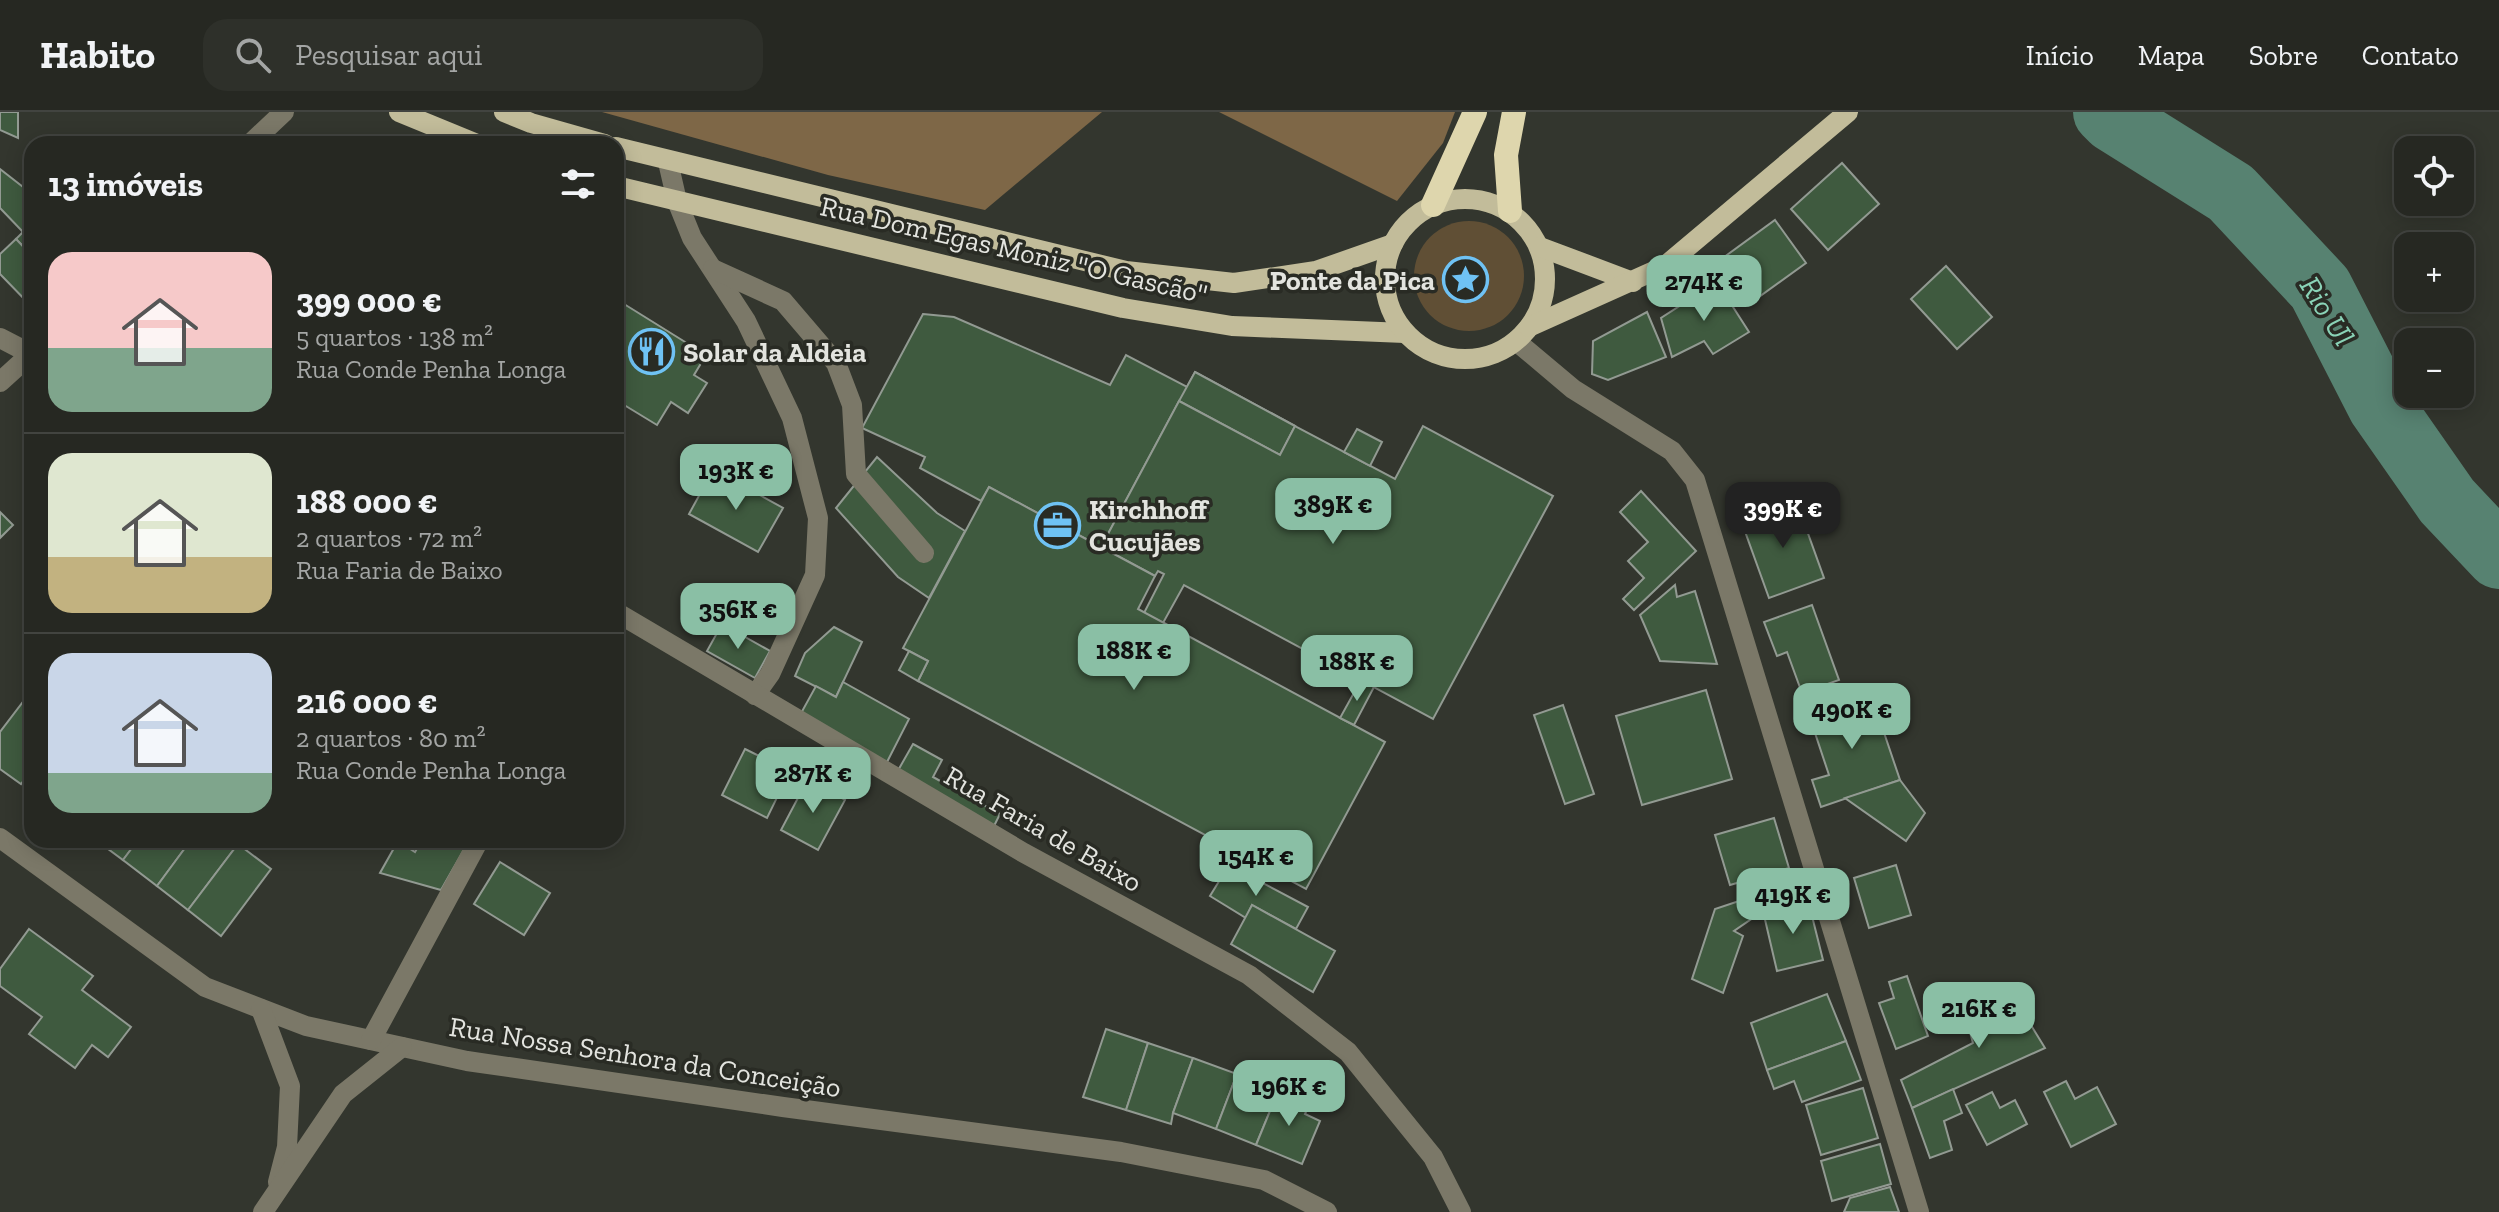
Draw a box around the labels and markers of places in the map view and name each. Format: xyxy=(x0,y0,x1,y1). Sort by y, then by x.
pin: 274K € xyxy=(1639,255,1769,323)
place icon: Ponte da Pica xyxy=(1442,256,1490,304)
place label: Ponte da Pica xyxy=(1270,264,1435,297)
restaurant icon: Solar da Aldeia xyxy=(628,328,676,376)
place label: Solar da Aldeia xyxy=(683,336,866,369)
pin: 193K € xyxy=(671,444,801,512)
pin: 389K € xyxy=(1268,478,1398,546)
pin: 399K € xyxy=(1718,482,1848,550)
place label: Kirchhoff Cucujães xyxy=(1089,493,1210,558)
office icon: Kirchhoff Cucujães xyxy=(1034,501,1082,549)
pin: 356K € xyxy=(673,583,803,651)
pin: 188K € xyxy=(1069,624,1199,692)
pin: 188K € xyxy=(1292,635,1422,703)
pin: 490K € xyxy=(1787,683,1917,751)
pin: 287K € xyxy=(748,747,878,815)
pin: 154K € xyxy=(1191,830,1321,898)
pin: 419K € xyxy=(1728,868,1858,936)
pin: 216K € xyxy=(1914,982,2044,1050)
pin: 196K € xyxy=(1224,1060,1354,1128)

